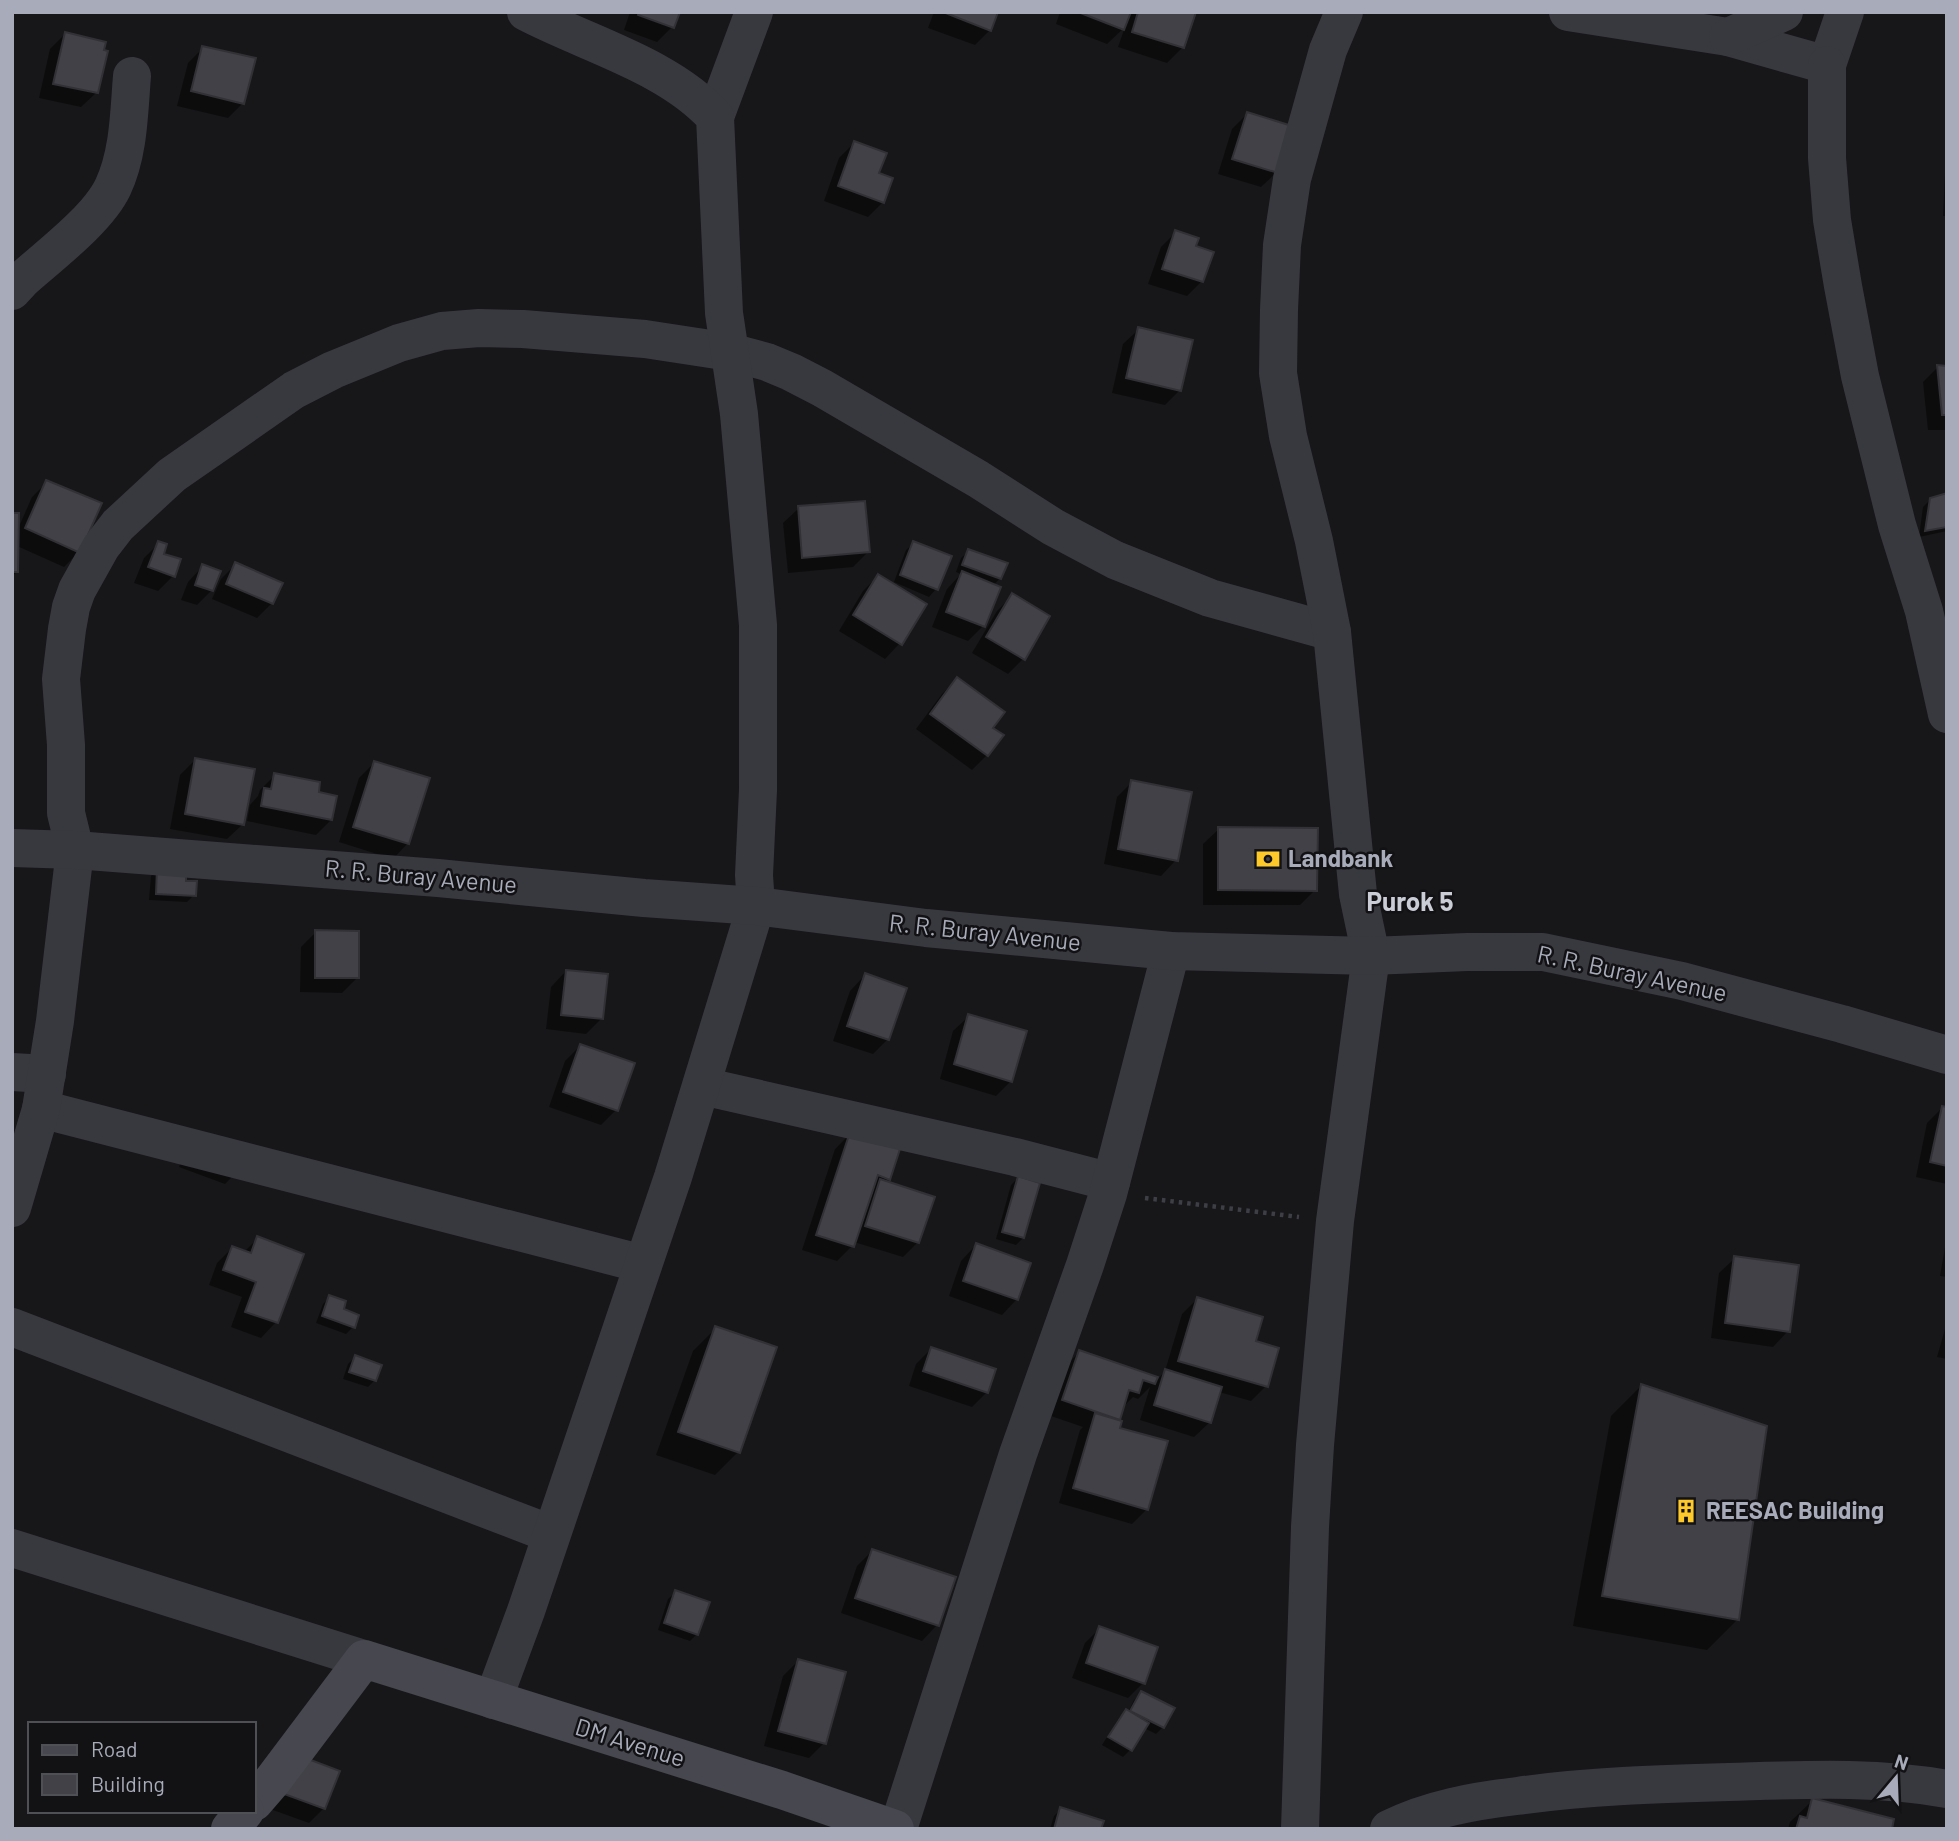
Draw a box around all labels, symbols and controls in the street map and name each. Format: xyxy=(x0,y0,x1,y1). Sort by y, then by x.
place label: Landbank xyxy=(1288,843,1393,872)
bank icon: Landbank xyxy=(1254,845,1282,873)
street label: R. R. Buray Avenue xyxy=(324,853,518,898)
district label: Purok 5 xyxy=(1367,885,1453,916)
street label: R. R. Buray Avenue xyxy=(888,907,1083,956)
street label: R. R. Buray Avenue xyxy=(1535,938,1730,1007)
place label: REESAC Building xyxy=(1706,1495,1884,1524)
building icon: REESAC Building xyxy=(1672,1497,1700,1525)
street label: DM Avenue xyxy=(572,1711,689,1772)
legend xyxy=(28,1722,256,1813)
text: Road xyxy=(91,1736,137,1761)
north arrow xyxy=(1861,1743,1931,1813)
text: N xyxy=(1892,1749,1911,1774)
text: Building xyxy=(91,1771,165,1796)

